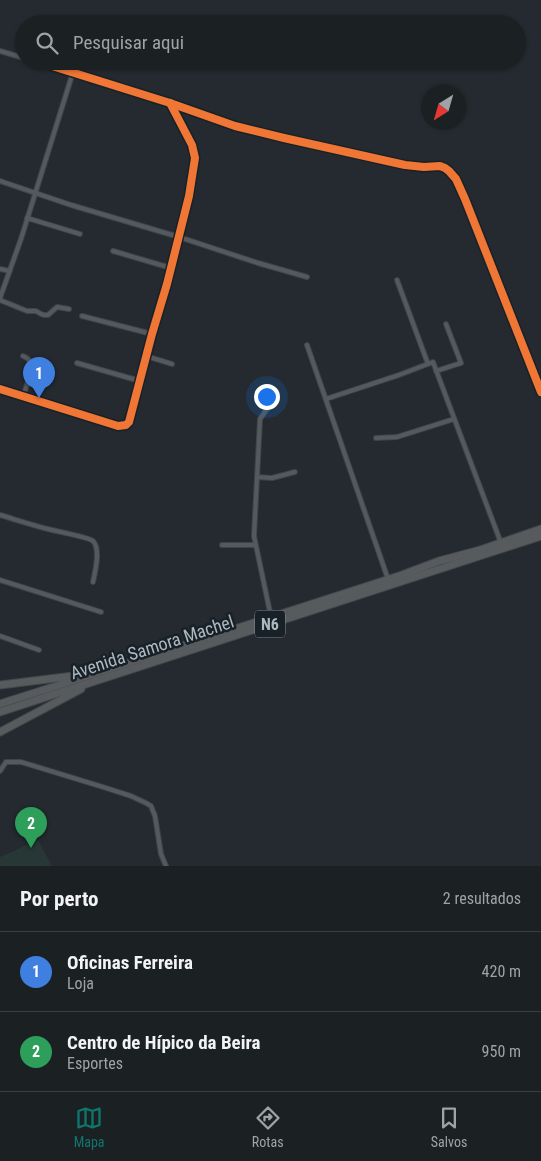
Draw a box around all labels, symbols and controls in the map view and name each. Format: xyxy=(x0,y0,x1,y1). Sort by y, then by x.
search box xyxy=(15,15,526,70)
icon: search xyxy=(33,29,61,57)
text: Pesquisar aqui xyxy=(73,31,184,54)
north arrow xyxy=(421,85,466,130)
pin: 1 xyxy=(23,357,55,398)
your location xyxy=(254,384,280,410)
road number: N6 xyxy=(255,610,285,638)
street label: Avenida Samora Machel xyxy=(68,611,236,683)
pin: 2 xyxy=(15,807,47,848)
text: Por perto xyxy=(20,887,99,911)
text: 2 resultados xyxy=(443,889,521,908)
text: Oficinas Ferreira xyxy=(67,951,193,974)
text: 1 xyxy=(32,962,40,981)
text: 420 m xyxy=(482,962,521,981)
text: Loja xyxy=(67,974,94,993)
text: Centro de Hípico da Beira xyxy=(67,1031,260,1054)
text: 2 xyxy=(32,1042,40,1061)
text: 950 m xyxy=(482,1042,521,1061)
text: Esportes xyxy=(67,1054,123,1073)
tab: Mapa xyxy=(74,1104,105,1150)
tab: Rotas xyxy=(252,1104,284,1150)
tab: Salvos xyxy=(431,1104,467,1150)

